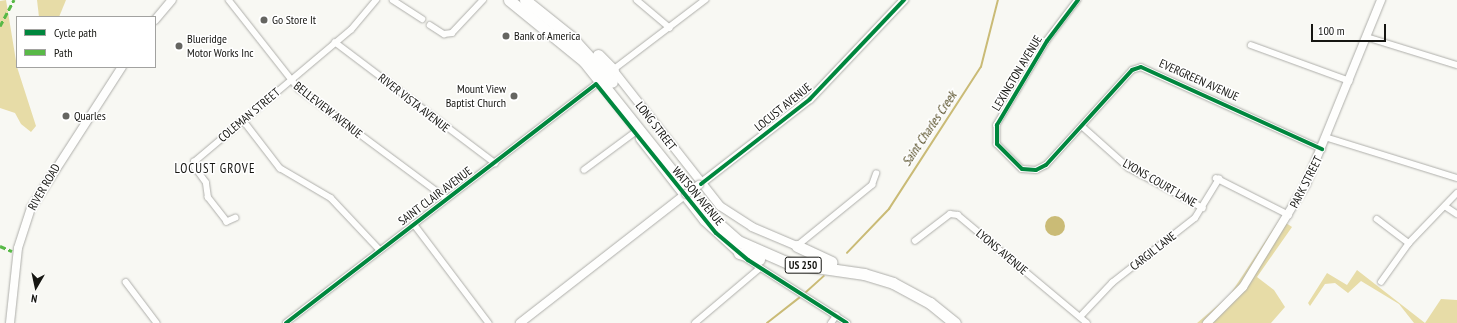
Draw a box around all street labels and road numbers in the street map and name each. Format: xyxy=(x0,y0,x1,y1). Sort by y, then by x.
street label: LEXINGTON AVENUE xyxy=(989,33,1045,113)
street label: EVERGREEN AVENUE xyxy=(1157,56,1241,104)
street label: RIVER VISTA AVENUE xyxy=(375,70,453,136)
street label: BELLEVIEW AVENUE xyxy=(291,79,365,141)
street label: LOCUST AVENUE xyxy=(751,80,815,134)
street label: COLEMAN STREET xyxy=(215,85,283,145)
street label: LONG STREET xyxy=(633,99,679,153)
street label: PARK STREET xyxy=(1287,154,1325,210)
street label: LYONS COURT LANE xyxy=(1120,156,1200,210)
street label: RIVER ROAD xyxy=(25,161,63,213)
street label: SAINT CLAIR AVENUE xyxy=(395,163,475,229)
street label: WATSON AVENUE xyxy=(669,164,727,228)
street label: LYONS AVENUE xyxy=(973,226,1031,278)
street label: CARGIL LANE xyxy=(1127,228,1179,274)
road number: US 250 xyxy=(784,256,822,274)

